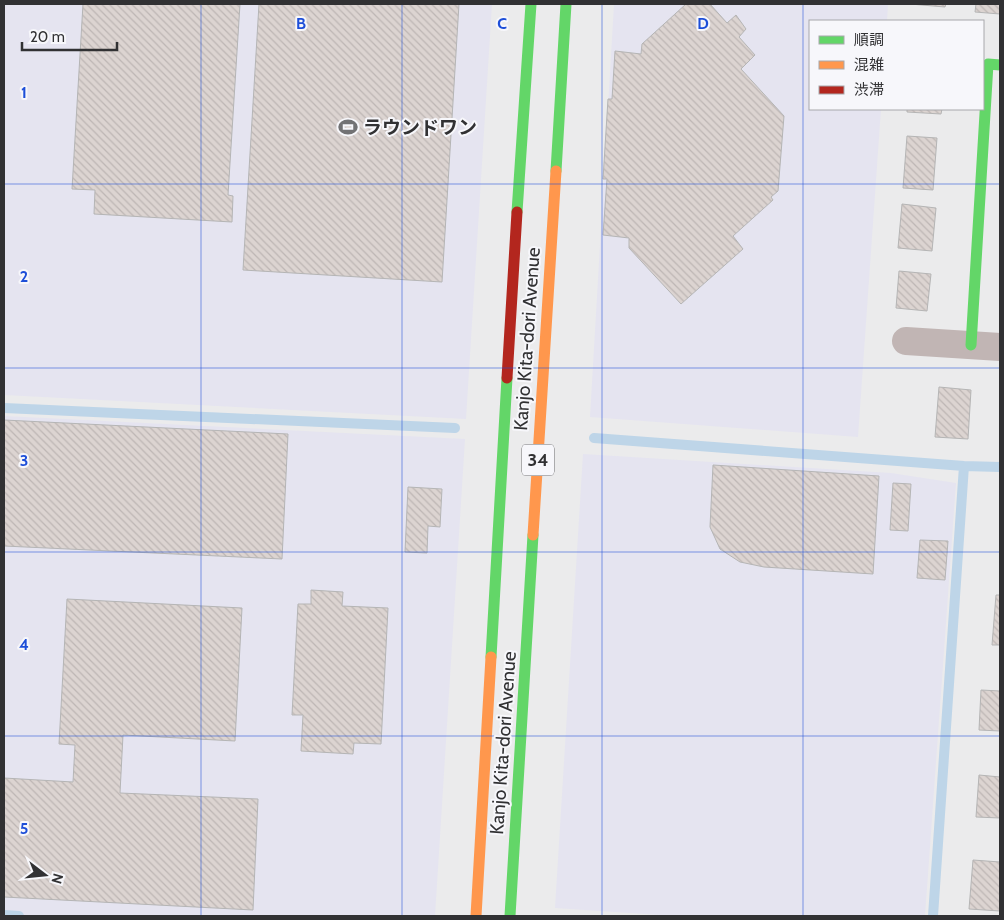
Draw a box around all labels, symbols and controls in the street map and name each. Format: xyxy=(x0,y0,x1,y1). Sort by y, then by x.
text: B xyxy=(296,14,306,33)
text: C xyxy=(497,14,507,33)
text: D xyxy=(697,14,709,33)
scale bar xyxy=(22,20,118,52)
legend xyxy=(809,20,984,110)
text: 20 m xyxy=(30,28,65,46)
text: 順調 xyxy=(854,31,884,49)
text: 混雑 xyxy=(854,56,884,74)
text: 渋滞 xyxy=(854,81,884,99)
text: 1 xyxy=(21,83,27,102)
sports icon: ラウンドワン xyxy=(337,116,359,138)
place label: ラウンドワン xyxy=(363,116,477,139)
street label: Kanjo Kita-dori Avenue xyxy=(509,246,545,431)
text: 2 xyxy=(20,267,28,286)
road number: 34 xyxy=(522,444,554,476)
text: 3 xyxy=(20,451,28,470)
text: 4 xyxy=(19,635,29,654)
street label: Kanjo Kita-dori Avenue xyxy=(485,650,521,835)
text: 5 xyxy=(20,819,28,838)
north arrow xyxy=(20,850,70,900)
text: N xyxy=(47,871,68,886)

